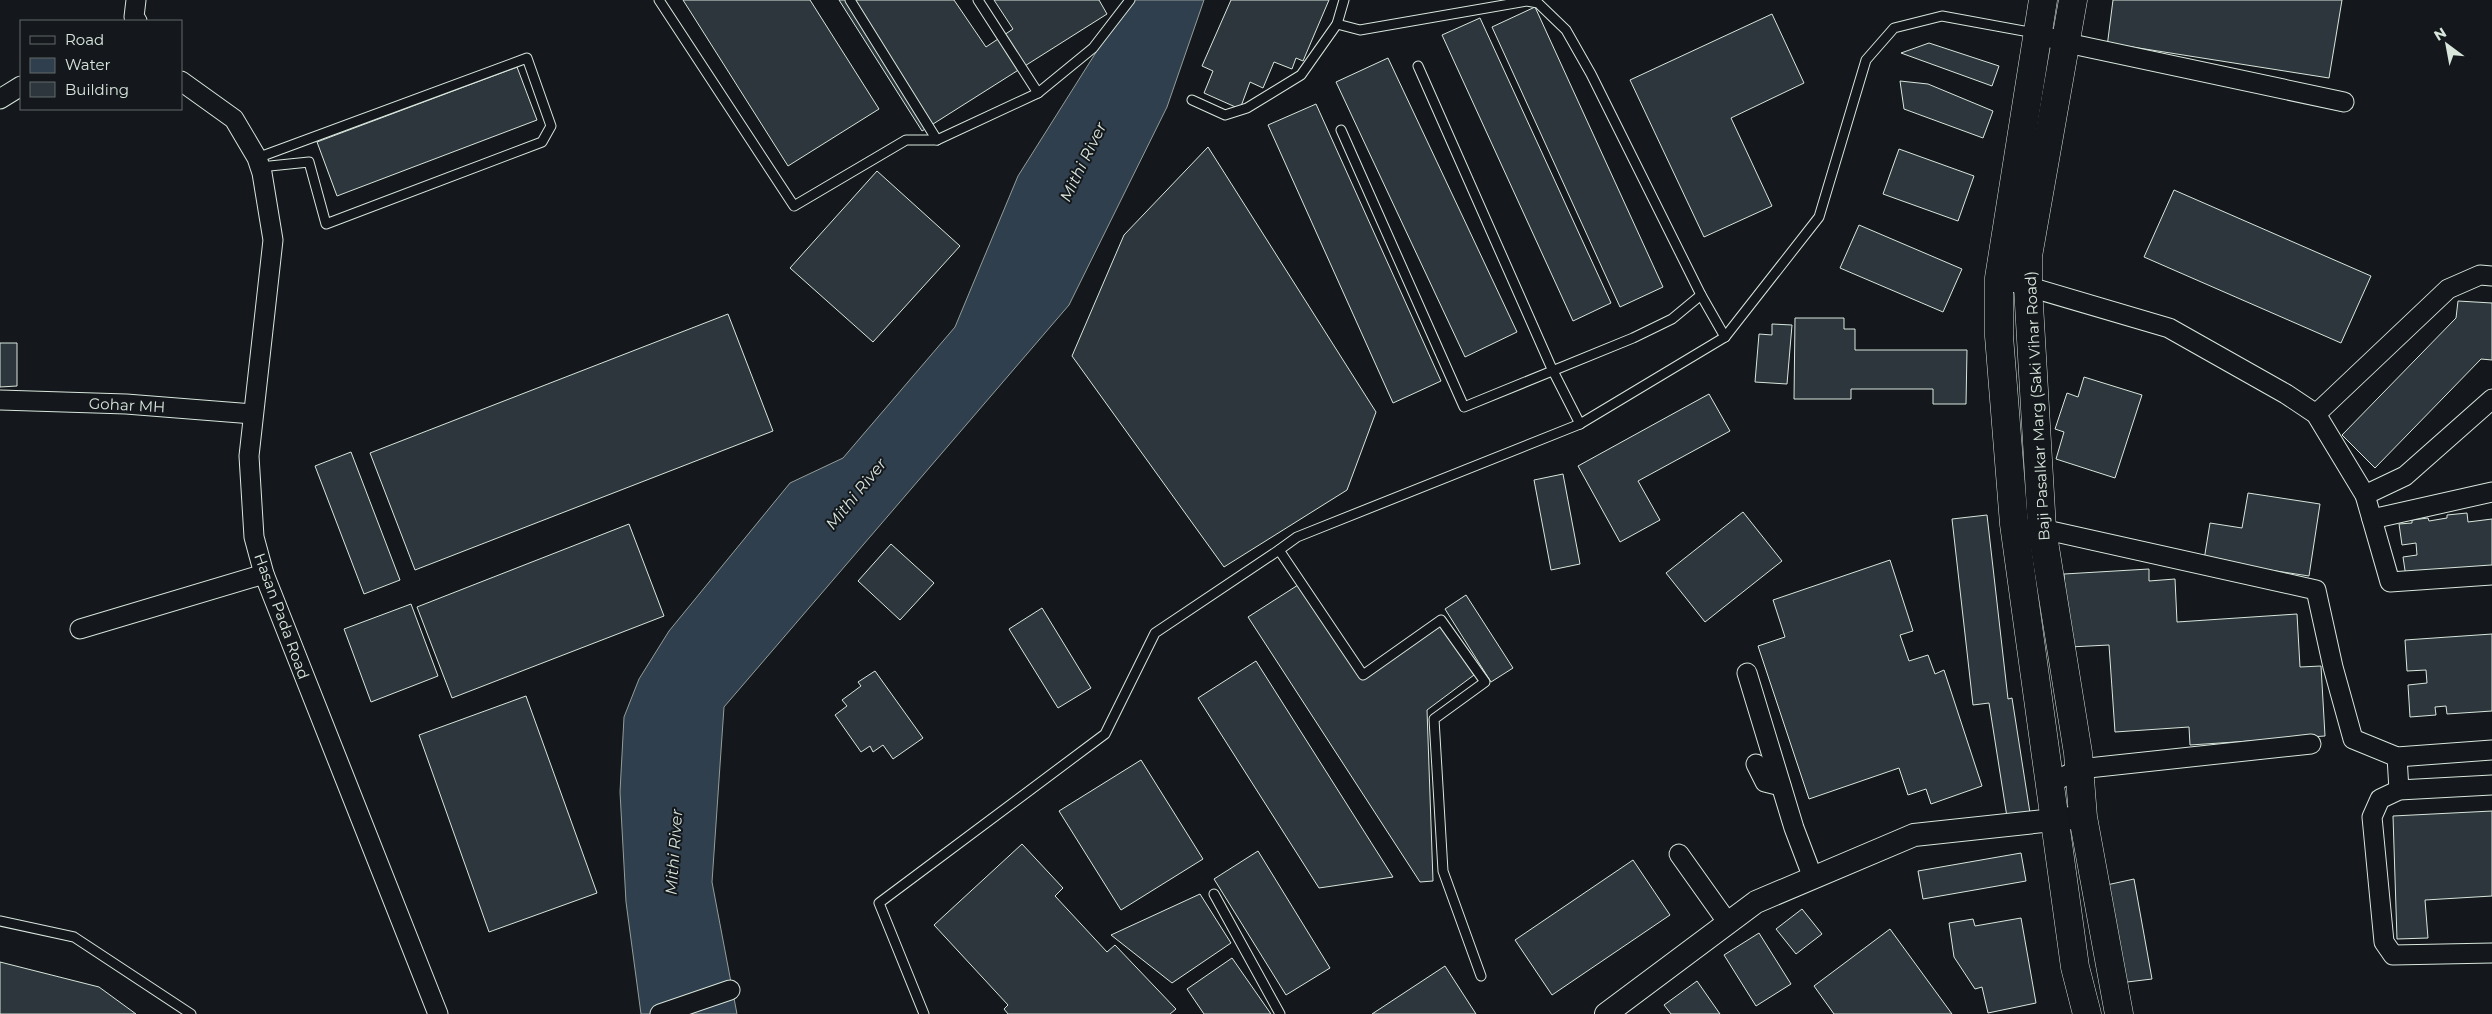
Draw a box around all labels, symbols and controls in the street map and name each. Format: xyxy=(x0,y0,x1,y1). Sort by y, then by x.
legend xyxy=(20,20,182,110)
north arrow xyxy=(2422,20,2472,70)
text: N xyxy=(2431,23,2450,45)
text: Road xyxy=(65,30,104,49)
text: Water xyxy=(65,55,111,74)
text: Building xyxy=(65,80,129,99)
water label: Mithi River xyxy=(1056,119,1111,205)
street label: Baji Pasalkar Marg (Saki Vihar Road) xyxy=(2020,271,2054,541)
street label: Gohar MH xyxy=(88,394,166,416)
water label: Mithi River xyxy=(822,454,891,533)
street label: Hasan Pada Road xyxy=(250,550,314,682)
water label: Mithi River xyxy=(662,808,687,895)

